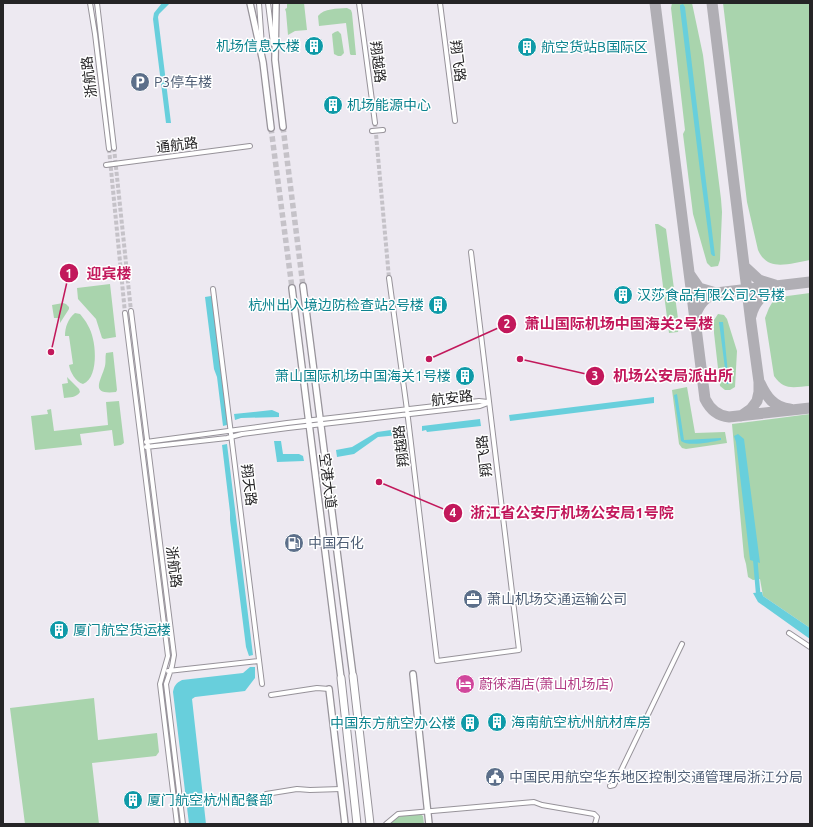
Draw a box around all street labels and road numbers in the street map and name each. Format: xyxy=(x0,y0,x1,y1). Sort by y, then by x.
street label: 翔飞路 xyxy=(448,39,468,83)
street label: 翔越路 xyxy=(368,40,388,84)
street label: 浙航路 xyxy=(79,55,99,99)
street label: 通航路 xyxy=(155,135,199,155)
street label: 航安路 xyxy=(430,388,474,408)
street label: 翔越路 xyxy=(391,424,411,468)
street label: 翔飞路 xyxy=(474,434,494,478)
street label: 空港大道 xyxy=(317,452,339,510)
street label: 翔天路 xyxy=(239,463,259,507)
street label: 浙航路 xyxy=(164,545,184,589)

